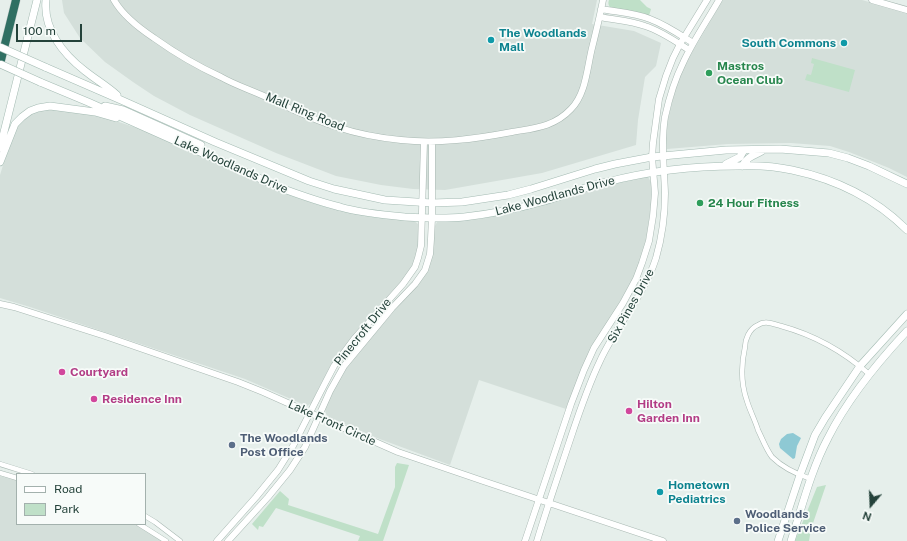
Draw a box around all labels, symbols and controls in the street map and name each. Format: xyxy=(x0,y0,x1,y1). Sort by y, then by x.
scale bar xyxy=(18,16,84,42)
text: 100 m xyxy=(23,24,56,38)
place label: The Woodlands Mall xyxy=(499,26,587,54)
marker: The Woodlands Mall xyxy=(486,35,496,45)
place label: South Commons xyxy=(742,36,836,50)
marker: South Commons xyxy=(839,38,849,48)
place label: Mastros Ocean Club xyxy=(717,59,783,87)
marker: Mastros Ocean Club xyxy=(704,68,714,78)
street label: Mall Ring Road xyxy=(263,90,347,134)
street label: Lake Woodlands Drive xyxy=(172,133,290,197)
street label: Lake Woodlands Drive xyxy=(494,173,616,219)
place label: 24 Hour Fitness xyxy=(708,196,799,210)
marker: 24 Hour Fitness xyxy=(695,198,705,208)
street label: Six Pines Drive xyxy=(605,266,657,346)
street label: Pinecroft Drive xyxy=(331,295,395,369)
place label: Courtyard xyxy=(70,365,128,379)
marker: Courtyard xyxy=(57,367,67,377)
place label: Residence Inn xyxy=(102,392,182,406)
marker: Residence Inn xyxy=(89,394,99,404)
street label: Lake Front Circle xyxy=(286,397,378,449)
place label: Hilton Garden Inn xyxy=(637,397,700,425)
marker: Hilton Garden Inn xyxy=(624,406,634,416)
place label: The Woodlands Post Office xyxy=(240,431,328,459)
marker: The Woodlands Post Office xyxy=(227,440,237,450)
legend xyxy=(16,473,146,525)
place label: Hometown Pediatrics xyxy=(668,478,730,506)
text: Road xyxy=(54,482,82,496)
north arrow xyxy=(851,485,891,525)
marker: Hometown Pediatrics xyxy=(655,487,665,497)
text: Park xyxy=(54,502,80,516)
place label: Woodlands Police Service xyxy=(745,507,826,535)
text: N xyxy=(861,509,873,523)
marker: Woodlands Police Service xyxy=(732,516,742,526)

